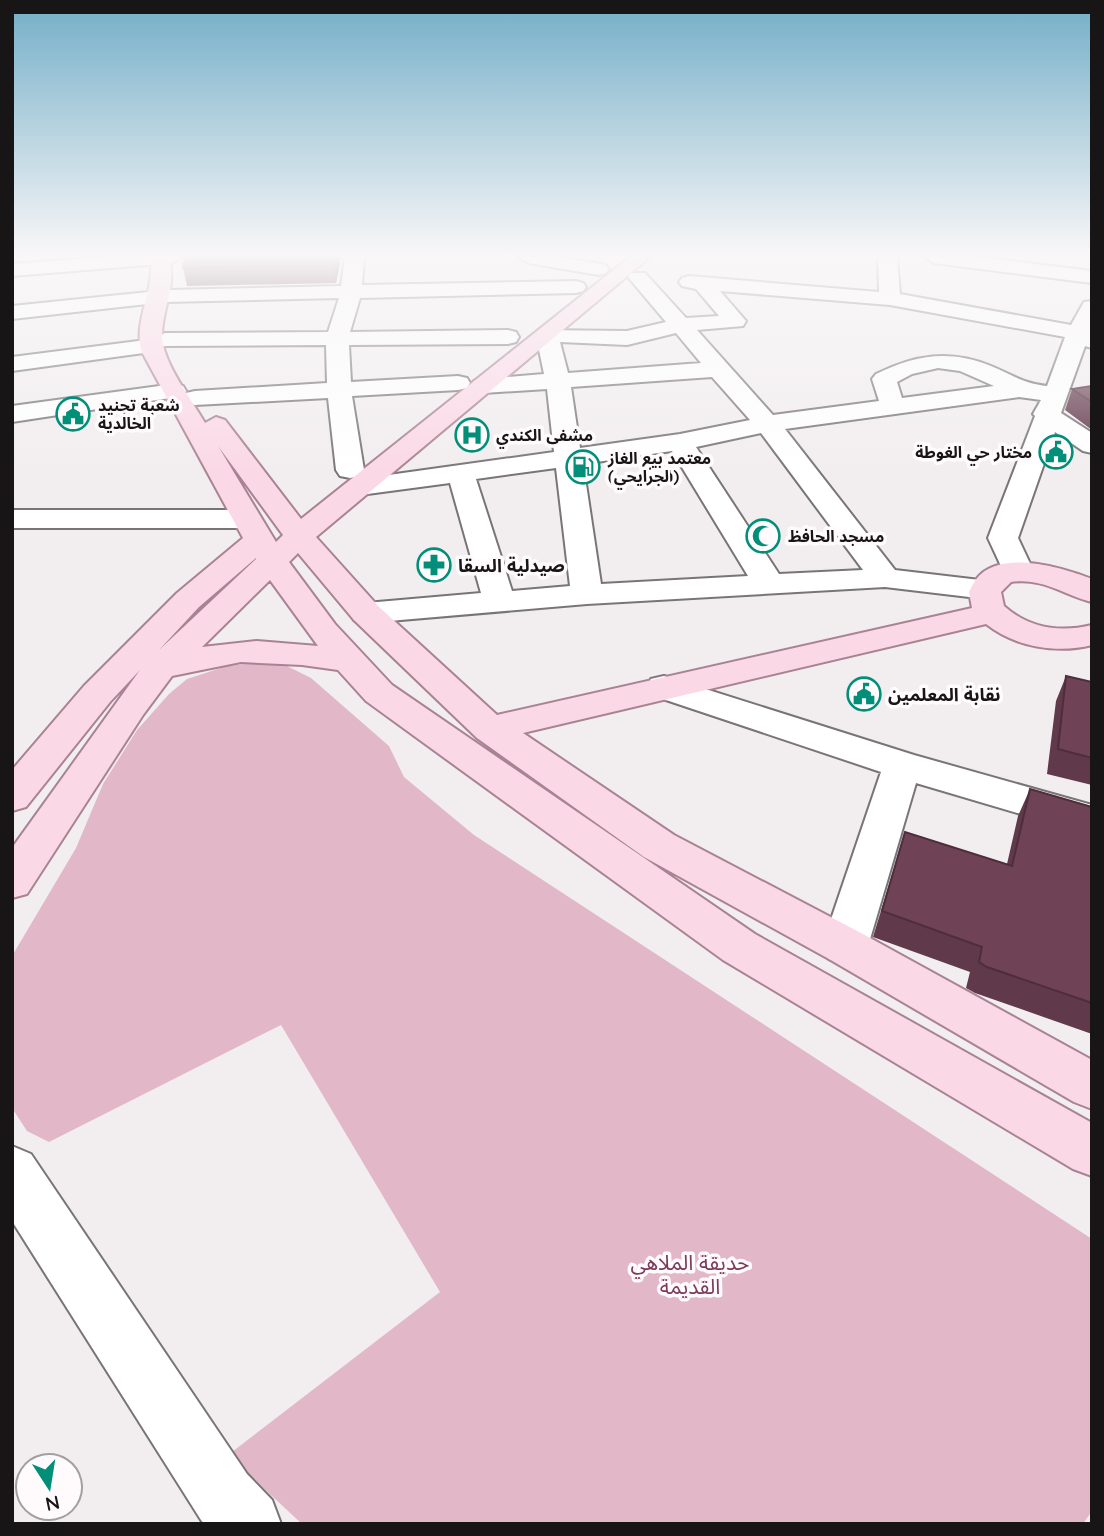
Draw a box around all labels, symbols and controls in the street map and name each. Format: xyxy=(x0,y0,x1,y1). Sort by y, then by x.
public building icon: شعبة تجنيد الخالدية xyxy=(54,395,92,433)
place label: شعبة تجنيد الخالدية xyxy=(98,395,180,433)
hospital icon: مشفى الكندي xyxy=(453,416,491,454)
place label: مشفى الكندي xyxy=(496,425,593,449)
public building icon: مختار حي الغوطة xyxy=(1037,433,1075,471)
place label: مختار حي الغوطة xyxy=(915,442,1032,466)
fuel station icon: معتمد بيع الغاز (الجرايحي) xyxy=(564,448,602,486)
place label: معتمد بيع الغاز (الجرايحي) xyxy=(607,448,711,490)
mosque icon: مسجد الحافظ xyxy=(744,517,782,555)
place label: مسجد الحافظ xyxy=(788,526,884,546)
pharmacy icon: صيدلية السقا xyxy=(415,546,453,584)
place label: صيدلية السقا xyxy=(458,554,565,577)
public building icon: نقابة المعلمين xyxy=(845,675,883,713)
place label: نقابة المعلمين xyxy=(888,683,1000,706)
park label: حديقة الملاهي القديمة xyxy=(631,1249,749,1299)
north arrow xyxy=(14,1452,84,1522)
text: N xyxy=(43,1490,62,1517)

